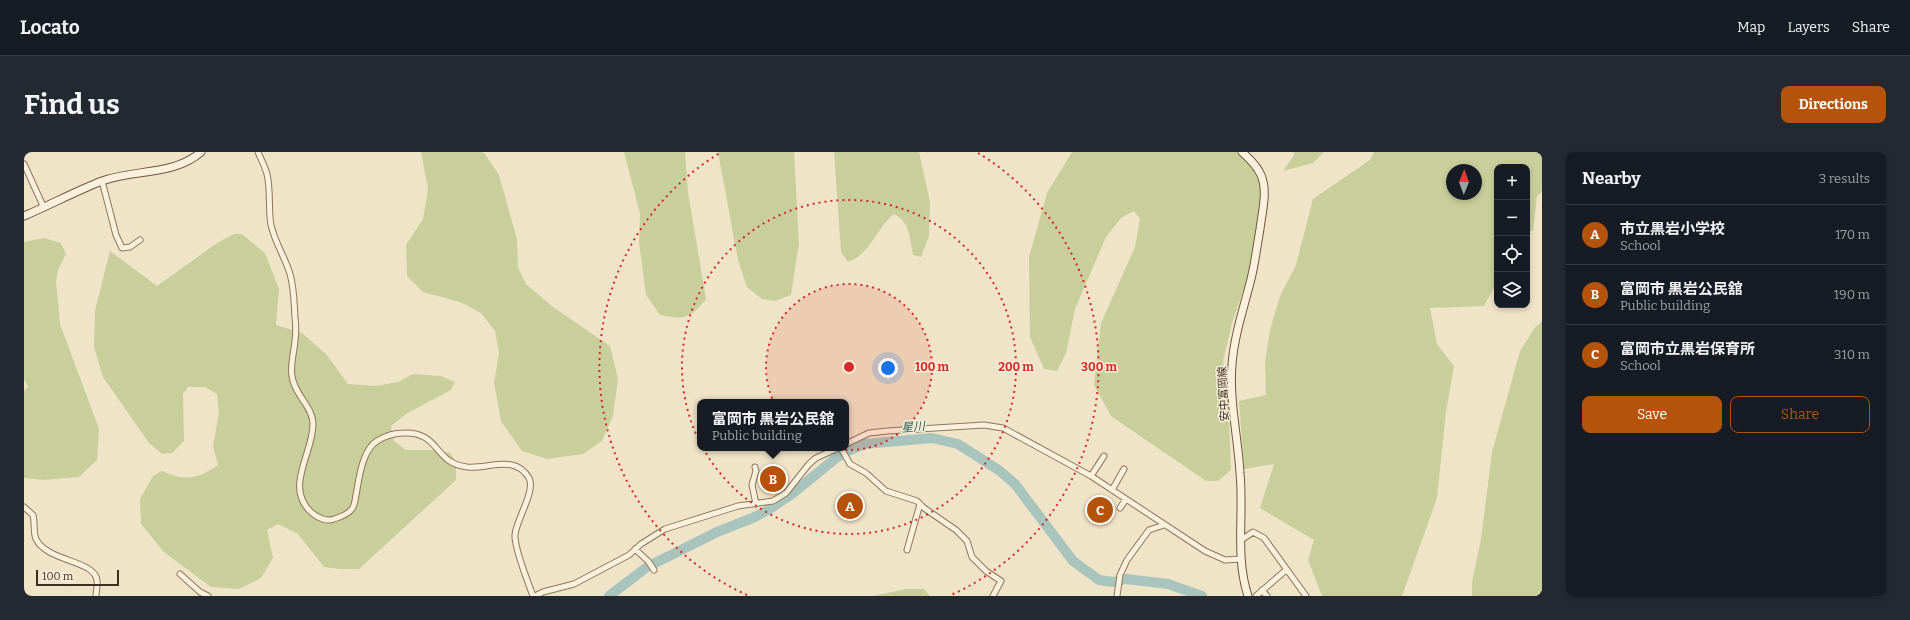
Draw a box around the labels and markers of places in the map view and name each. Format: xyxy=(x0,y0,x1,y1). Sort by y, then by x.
centre of rings xyxy=(842,360,856,374)
pin: B xyxy=(760,464,786,494)
pin: A xyxy=(837,491,863,521)
pin: C xyxy=(1087,495,1113,525)

